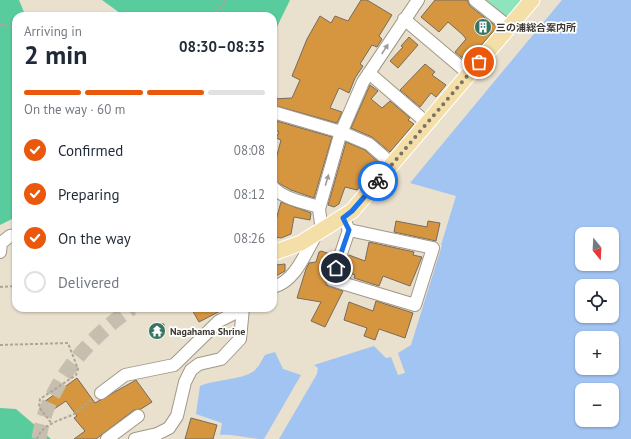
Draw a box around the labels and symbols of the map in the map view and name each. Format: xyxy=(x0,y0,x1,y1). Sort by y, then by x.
building icon: 三の浦総合案内所 xyxy=(473,17,493,37)
place label: 三の浦総合案内所 xyxy=(496,21,576,34)
one-way arrow xyxy=(381,44,389,54)
pin xyxy=(462,45,496,79)
courier xyxy=(358,161,398,201)
one-way arrow xyxy=(324,173,330,185)
north arrow xyxy=(575,227,619,271)
pin xyxy=(319,251,353,285)
temple icon: Nagahama Shrine xyxy=(147,321,167,341)
place label: Nagahama Shrine xyxy=(170,325,245,338)

